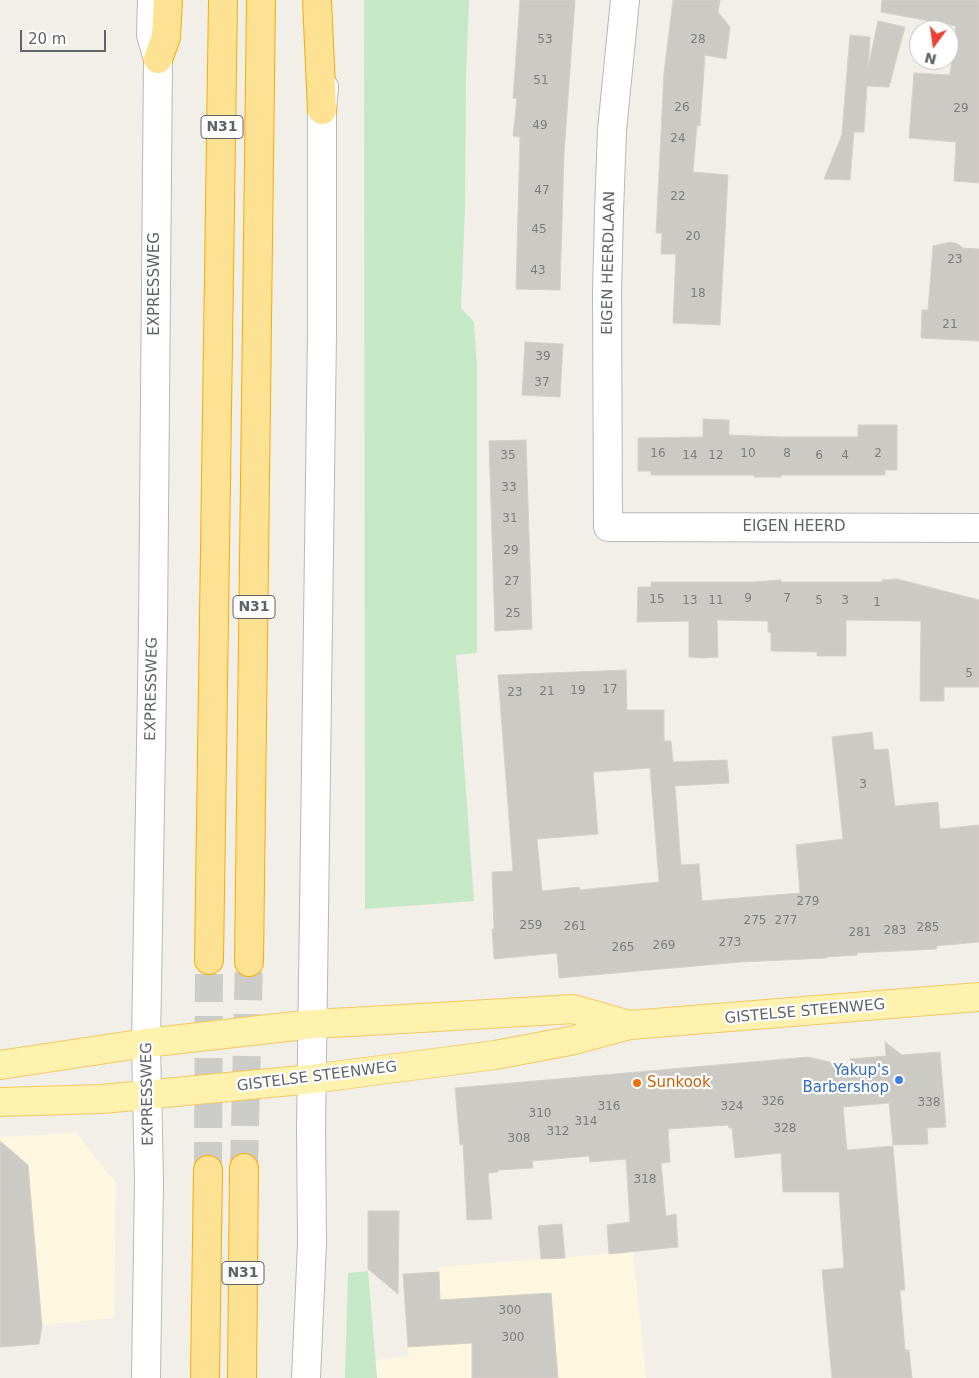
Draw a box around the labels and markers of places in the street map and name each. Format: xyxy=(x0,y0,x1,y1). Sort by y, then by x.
place label: Yakup's Barbershop xyxy=(802,1062,889,1097)
place label: Sunkook xyxy=(647,1074,711,1092)
marker: Yakup's Barbershop xyxy=(893,1074,905,1086)
marker: Sunkook xyxy=(631,1077,643,1089)

